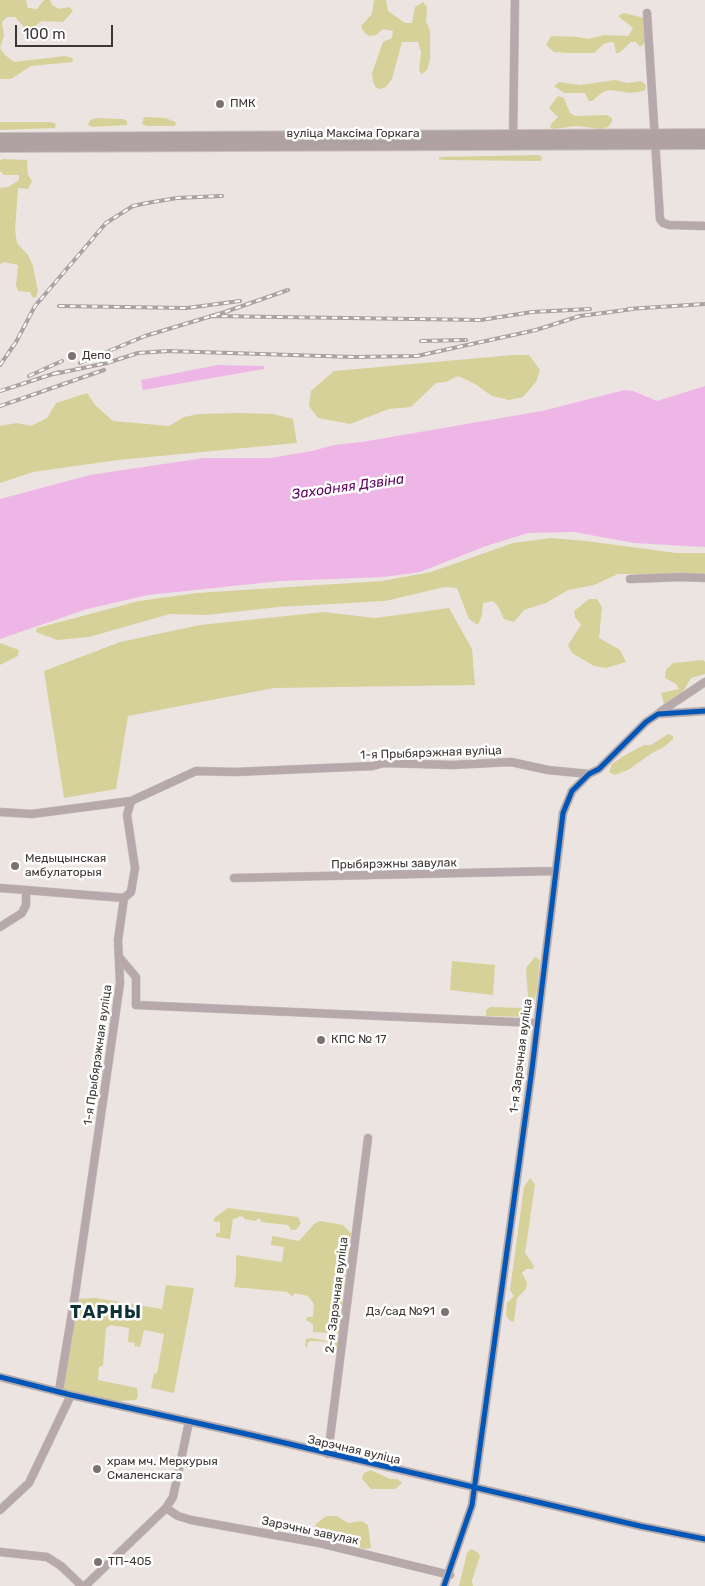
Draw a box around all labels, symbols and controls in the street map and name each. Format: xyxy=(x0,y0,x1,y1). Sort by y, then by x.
scale bar xyxy=(18,15,115,47)
text: 100 m xyxy=(23,25,65,43)
place label: ПМК xyxy=(230,97,256,111)
marker: ПМК xyxy=(214,98,226,110)
street label: вуліца Максіма Горкага xyxy=(286,127,420,141)
place label: Депо xyxy=(82,349,111,363)
marker: Депо xyxy=(66,350,78,362)
water label: Заходняя Дзвіна xyxy=(291,471,405,503)
street label: 1-я Прыбярэжная вуліца xyxy=(360,743,502,763)
place label: Медыцынская амбулаторыя xyxy=(25,852,106,880)
street label: Прыбярэжны завулак xyxy=(331,856,457,872)
marker: Медыцынская амбулаторыя xyxy=(9,860,21,872)
street label: 1-я Прыбярэжная вуліца xyxy=(81,984,115,1126)
street label: 1-я Зарэчная вуліца xyxy=(507,998,535,1114)
place label: КПС № 17 xyxy=(331,1033,386,1047)
marker: КПС № 17 xyxy=(315,1034,327,1046)
street label: 2-я Зарэчная вуліца xyxy=(323,1236,351,1354)
district label: ТАРНЫ xyxy=(69,1302,143,1324)
place label: Дз/сад №91 xyxy=(366,1305,435,1319)
marker: Дз/сад №91 xyxy=(439,1306,451,1318)
street label: Зарэчная вуліца xyxy=(306,1432,402,1468)
place label: храм мч. Меркурыя Смаленскага xyxy=(107,1455,218,1483)
marker: храм мч. Меркурыя Смаленскага xyxy=(91,1463,103,1475)
street label: Зарэчны завулак xyxy=(260,1514,360,1548)
place label: ТП-405 xyxy=(108,1555,151,1569)
marker: ТП-405 xyxy=(92,1556,104,1568)

